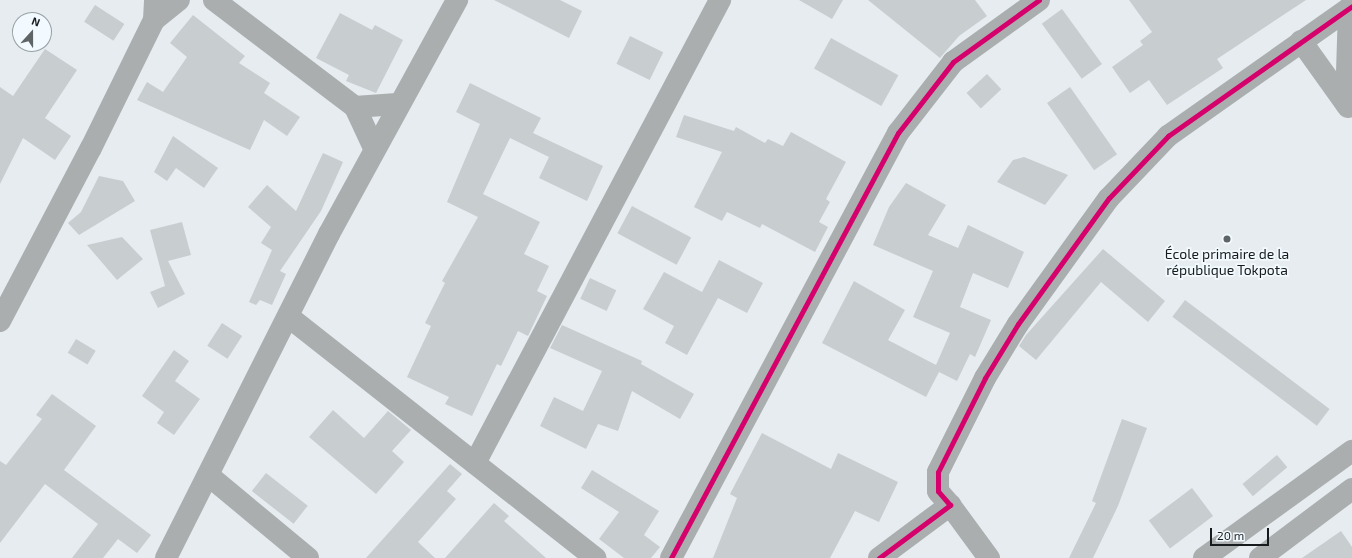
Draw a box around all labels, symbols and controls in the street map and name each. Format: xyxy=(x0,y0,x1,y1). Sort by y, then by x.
north arrow xyxy=(12,12,52,52)
text: N xyxy=(30,14,42,29)
marker: École primaire de la république Tokpota xyxy=(1222,234,1232,244)
place label: École primaire de la république Tokpota xyxy=(1165,246,1289,278)
scale bar xyxy=(1212,520,1271,546)
text: 20 m xyxy=(1217,528,1244,542)

